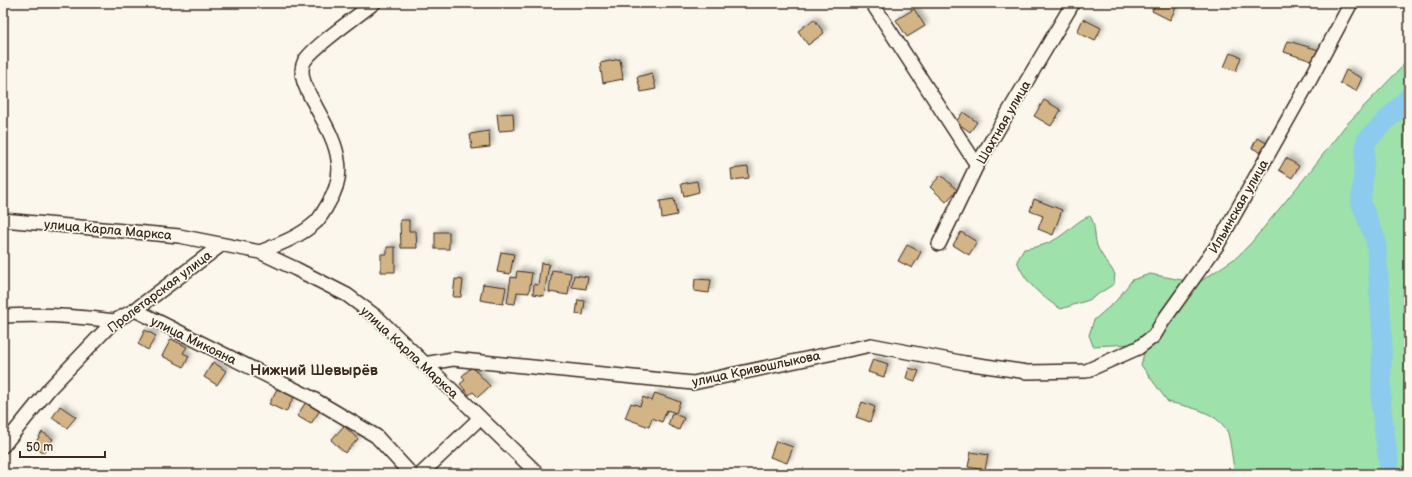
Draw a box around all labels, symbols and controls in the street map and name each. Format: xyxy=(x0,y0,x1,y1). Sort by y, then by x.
street label: Шахтная улица xyxy=(973,78,1034,167)
street label: Ильинская улица xyxy=(1206,157,1272,256)
street label: улица Карла Маркса xyxy=(43,216,173,244)
street label: Пролетарская улица xyxy=(104,247,215,336)
street label: улица Карла Маркса xyxy=(357,303,462,402)
street label: улица Микояна xyxy=(148,313,239,369)
street label: улица Кривошлыкова xyxy=(691,347,822,390)
district label: Нижний Шевырёв xyxy=(250,361,378,380)
scale bar xyxy=(20,433,105,459)
text: 50 m xyxy=(26,440,53,455)

